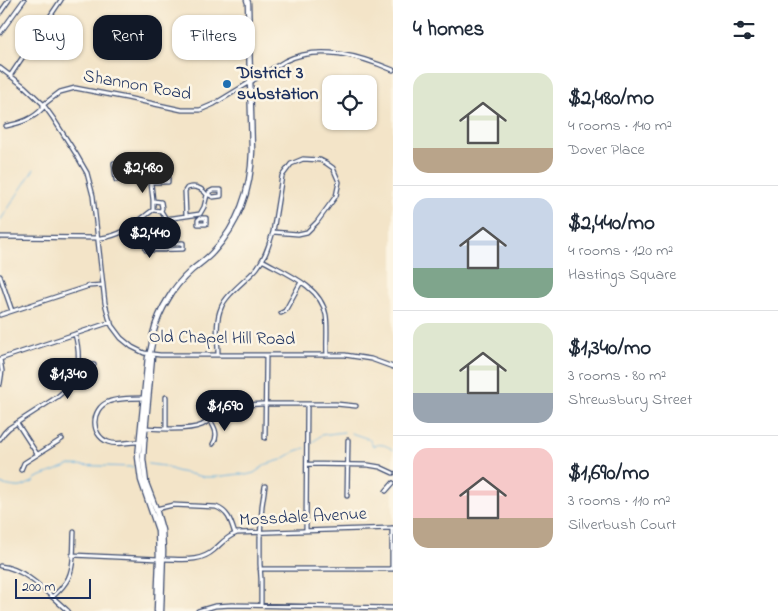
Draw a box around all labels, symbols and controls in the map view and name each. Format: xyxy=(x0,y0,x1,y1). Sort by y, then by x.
chip: Buy xyxy=(15,15,83,60)
chip: Rent xyxy=(93,15,162,60)
chip: Filters xyxy=(172,15,255,60)
text: 4 homes xyxy=(413,15,484,45)
icon: filters xyxy=(730,16,758,44)
place label: District 3 substation xyxy=(236,61,318,108)
street label: Shannon Road xyxy=(81,64,193,108)
map controls xyxy=(322,75,377,130)
button: locate xyxy=(322,75,377,130)
marker: District 3 substation xyxy=(221,78,233,90)
text: $2,480/mo xyxy=(568,84,654,114)
icon: home xyxy=(453,93,513,153)
text: 4 rooms · 140 m² xyxy=(568,114,672,138)
text: Dover Place xyxy=(568,138,645,162)
pin: $2,480 xyxy=(102,152,184,194)
text: $2,480 xyxy=(123,156,163,180)
text: $2,440/mo xyxy=(568,209,655,239)
pin: $2,440 xyxy=(109,216,191,259)
icon: home xyxy=(453,218,513,278)
text: $2,440 xyxy=(130,221,170,245)
text: 4 rooms · 120 m² xyxy=(568,239,673,263)
text: Hastings Square xyxy=(568,263,676,287)
street label: Old Chapel Hill Road xyxy=(149,325,295,353)
text: $1,340/mo xyxy=(568,334,651,364)
icon: home xyxy=(453,343,513,403)
pin: $1,340 xyxy=(27,358,109,400)
text: $1,340 xyxy=(49,362,87,386)
text: 3 rooms · 80 m² xyxy=(568,364,666,388)
text: Shrewsbury Street xyxy=(568,388,692,412)
pin: $1,690 xyxy=(184,390,266,432)
text: $1,690 xyxy=(207,394,243,418)
text: $1,690/mo xyxy=(568,459,649,489)
icon: home xyxy=(453,468,513,528)
text: 3 rooms · 110 m² xyxy=(568,489,670,513)
street label: Mossdale Avenue xyxy=(238,502,368,534)
text: Silverbush Court xyxy=(568,513,676,537)
scale bar xyxy=(15,576,91,599)
text: 200 m xyxy=(22,577,55,598)

